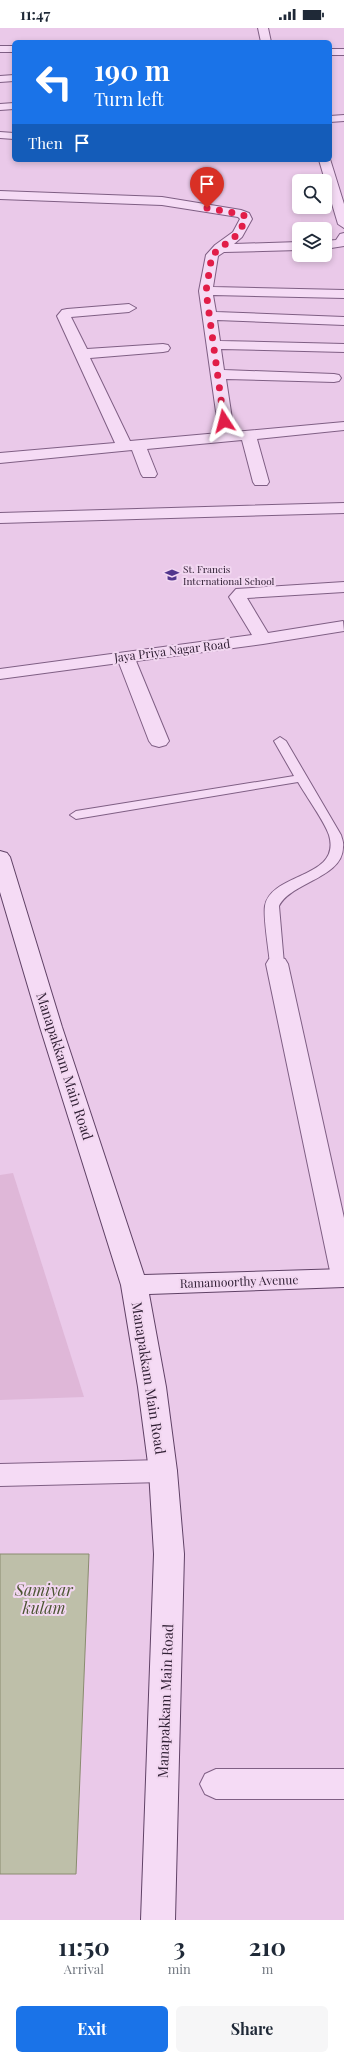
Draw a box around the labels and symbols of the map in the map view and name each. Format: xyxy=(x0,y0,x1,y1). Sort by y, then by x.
pin xyxy=(190,167,224,208)
position arrow xyxy=(203,400,245,442)
place label: St. Francis International School xyxy=(183,562,275,588)
school or university icon: St. Francis International School xyxy=(164,567,180,583)
street label: Jaya Priya Nagar Road xyxy=(112,635,231,665)
street label: Manapakkam Main Road xyxy=(32,990,98,1142)
street label: Ramamoorthy Avenue xyxy=(179,1271,299,1291)
street label: Manapakkam Main Road xyxy=(128,1300,170,1456)
water label: Samiyar kulam xyxy=(14,1579,74,1618)
street label: Manapakkam Main Road xyxy=(153,1624,177,1778)

